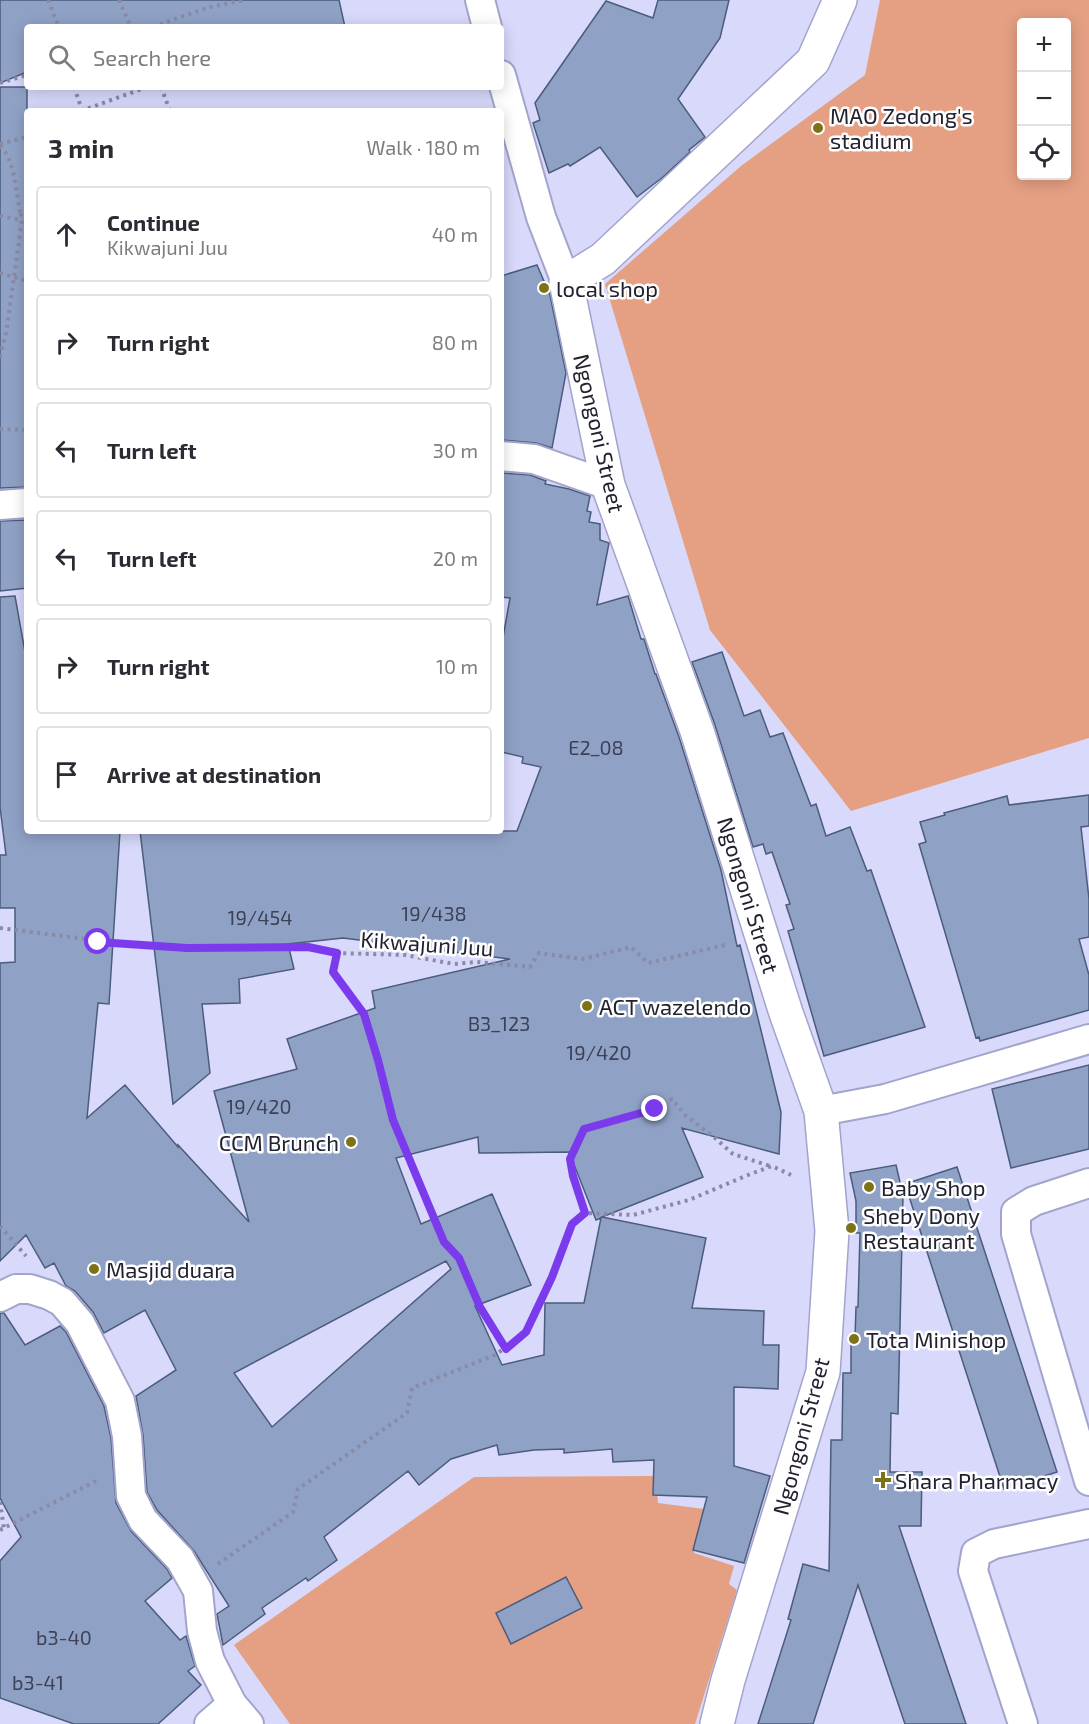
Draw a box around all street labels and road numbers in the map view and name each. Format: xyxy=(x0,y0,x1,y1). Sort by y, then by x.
street label: Ngongoni Street xyxy=(569,351,631,515)
street label: Ngongoni Street xyxy=(713,814,785,976)
street label: Kikwajuni Juu xyxy=(360,925,494,962)
street label: Ngongoni Street xyxy=(766,1354,834,1518)

